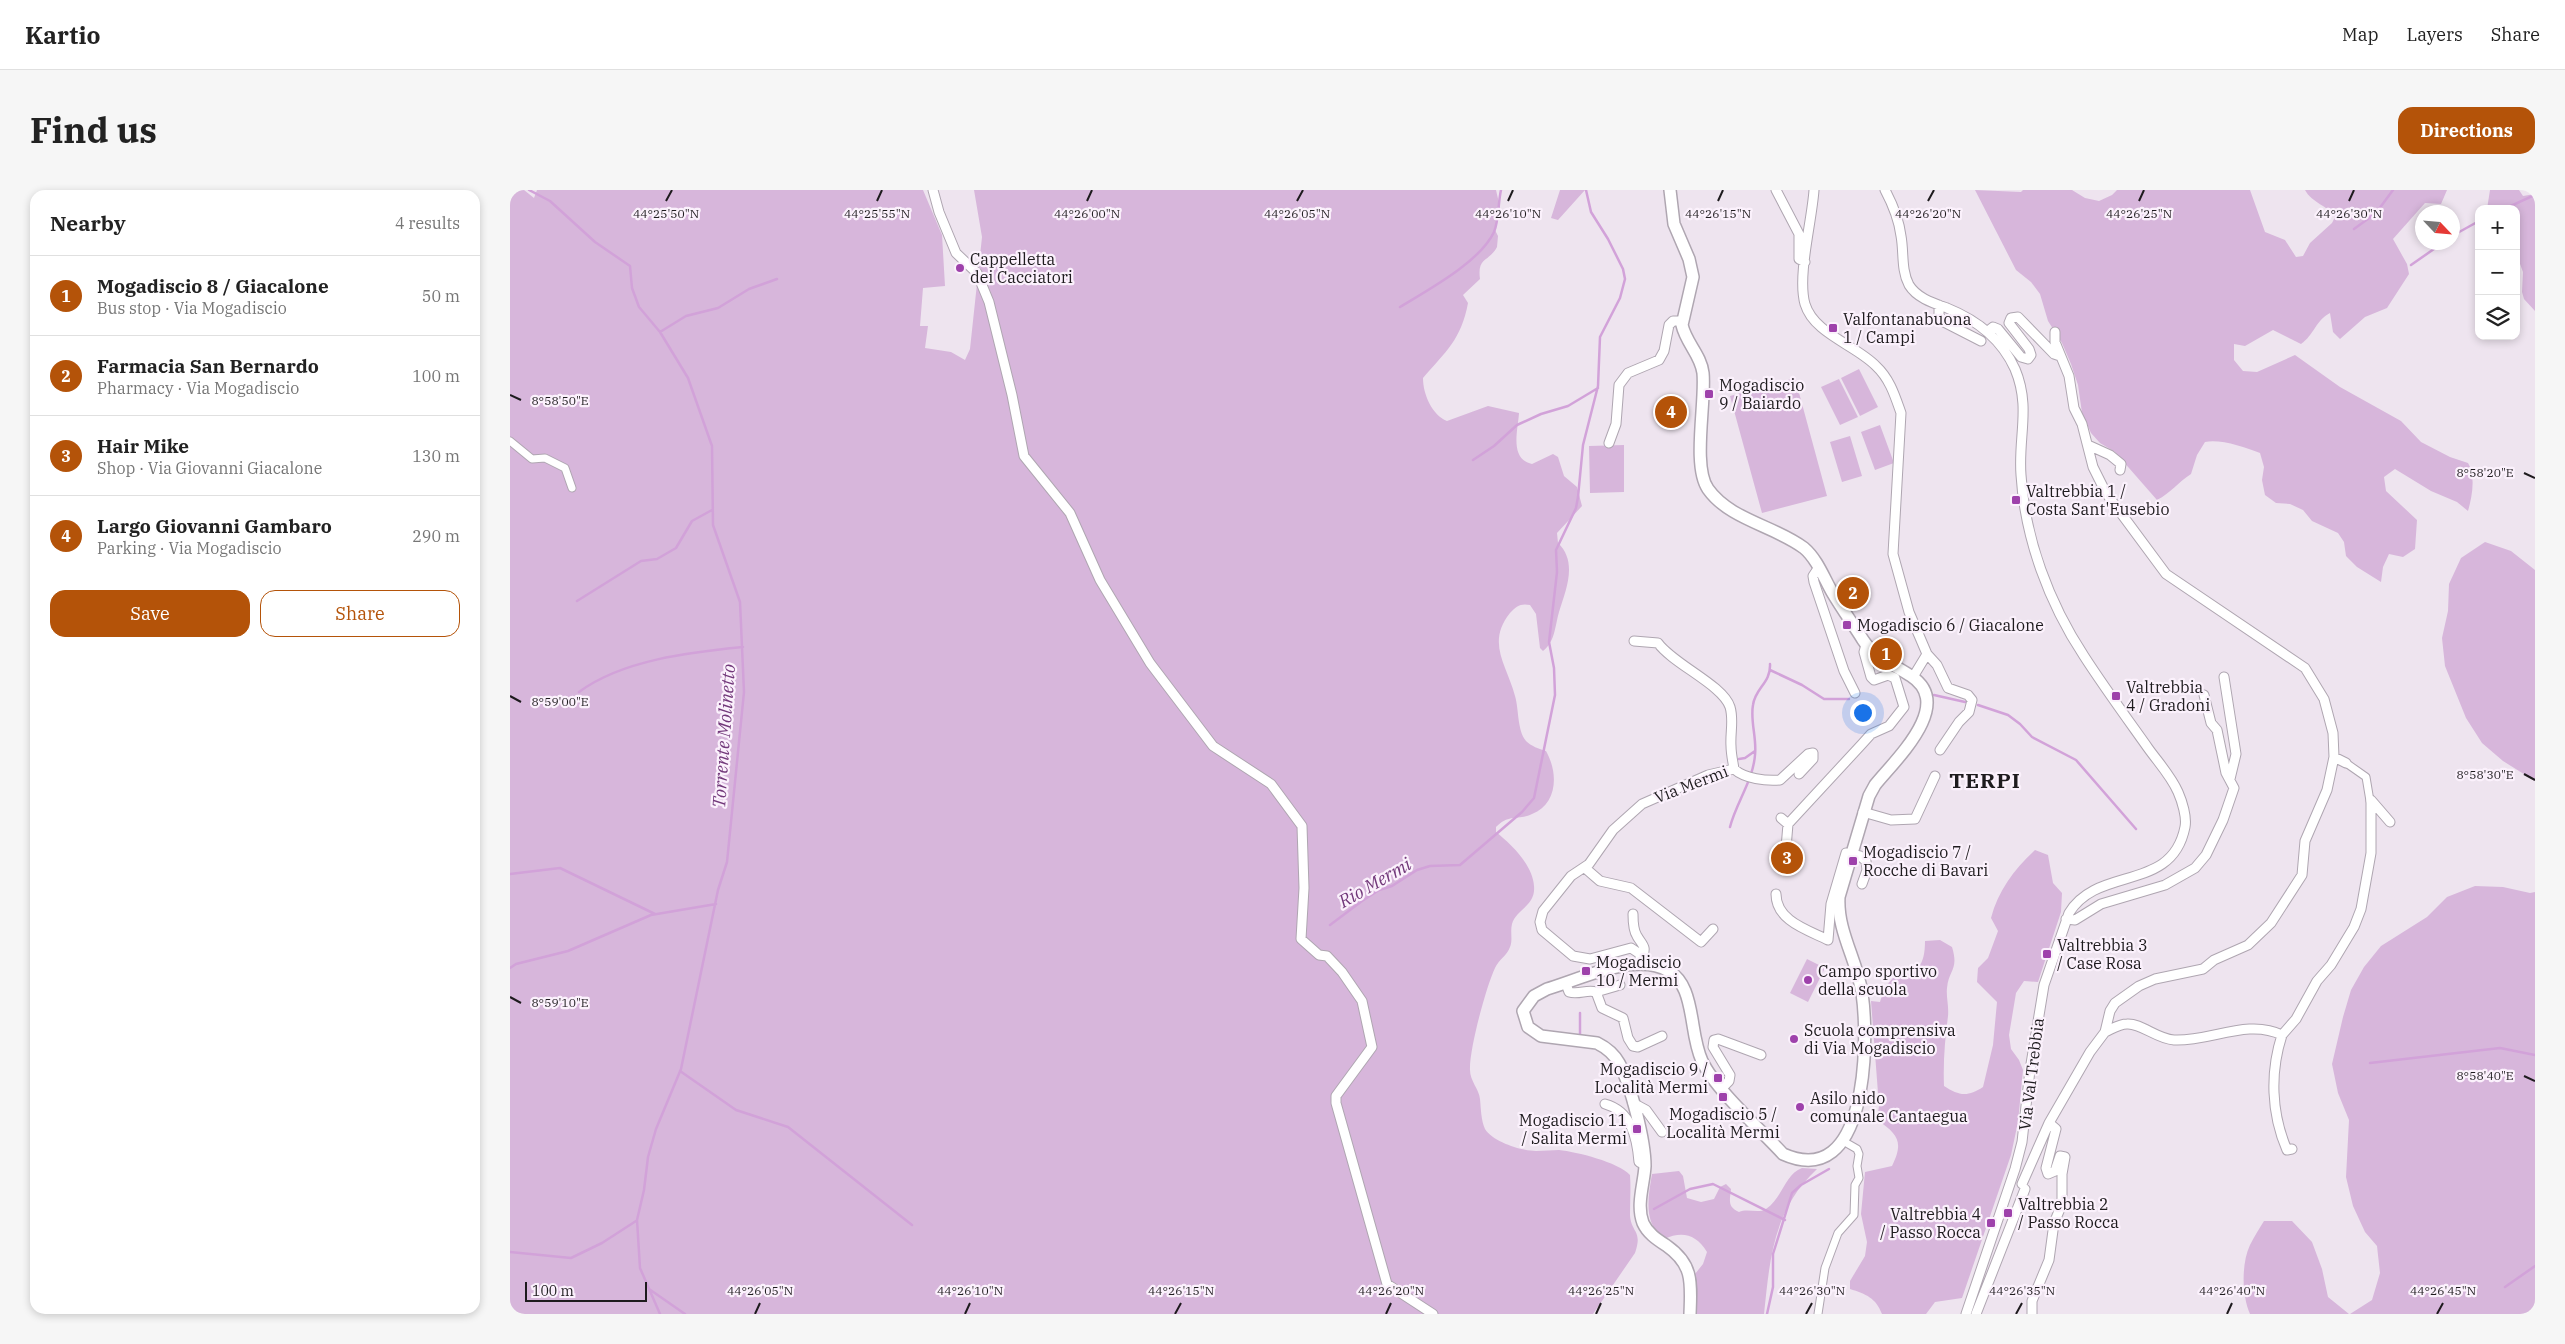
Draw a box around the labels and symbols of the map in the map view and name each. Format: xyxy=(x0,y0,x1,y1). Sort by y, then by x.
north arrow xyxy=(2415,205,2460,250)
text: 44°25'50"N xyxy=(633,206,699,221)
text: 44°25'55"N xyxy=(844,206,910,221)
text: 44°26'00"N xyxy=(1054,206,1120,221)
text: 44°26'05"N xyxy=(1264,206,1330,221)
text: 44°26'10"N xyxy=(1475,206,1541,221)
text: 44°26'15"N xyxy=(1685,206,1751,221)
text: 44°26'20"N xyxy=(1895,206,1961,221)
text: 44°26'25"N xyxy=(2106,206,2172,221)
text: 44°26'30"N xyxy=(2316,206,2382,221)
place label: Cappelletta dei Cacciatori xyxy=(970,249,1073,287)
marker: Cappelletta dei Cacciatori xyxy=(954,262,966,274)
place label: Valfontanabuona 1 / Campi xyxy=(1843,309,1972,347)
marker: Valfontanabuona 1 / Campi xyxy=(1827,322,1839,334)
place label: Mogadiscio 9 / Baiardo xyxy=(1719,375,1804,413)
marker: Mogadiscio 9 / Baiardo xyxy=(1703,388,1715,400)
text: 8°58'50"E xyxy=(531,393,589,408)
pin: 4 xyxy=(1655,393,1687,431)
text: 8°58'20"E xyxy=(2456,465,2514,480)
place label: Valtrebbia 1 / Costa Sant'Eusebio xyxy=(2026,481,2169,519)
marker: Valtrebbia 1 / Costa Sant'Eusebio xyxy=(2010,494,2022,506)
pin: 2 xyxy=(1837,574,1869,612)
place label: Mogadiscio 6 / Giacalone xyxy=(1857,615,2044,635)
marker: Mogadiscio 6 / Giacalone xyxy=(1841,619,1853,631)
pin: 1 xyxy=(1870,635,1902,673)
water label: Torrente Molinetto xyxy=(707,663,740,809)
place label: Valtrebbia 4 / Gradoni xyxy=(2126,677,2210,715)
marker: Valtrebbia 4 / Gradoni xyxy=(2110,690,2122,702)
text: 8°59'00"E xyxy=(531,694,589,709)
your location xyxy=(1850,700,1876,726)
street label: Via Mermi xyxy=(1651,761,1731,807)
district label: TERPI xyxy=(1949,766,2021,794)
text: 8°58'30"E xyxy=(2456,767,2514,782)
pin: 3 xyxy=(1771,839,1803,877)
place label: Mogadiscio 7 / Rocche di Bavari xyxy=(1863,842,1988,880)
water label: Rio Mermi xyxy=(1333,852,1416,913)
marker: Mogadiscio 7 / Rocche di Bavari xyxy=(1847,855,1859,867)
place label: Valtrebbia 3 / Case Rosa xyxy=(2057,935,2148,973)
marker: Valtrebbia 3 / Case Rosa xyxy=(2041,948,2053,960)
place label: Mogadiscio 10 / Mermi xyxy=(1596,952,1681,990)
place label: Campo sportivo della scuola xyxy=(1818,961,1937,999)
marker: Mogadiscio 10 / Mermi xyxy=(1580,965,1592,977)
marker: Campo sportivo della scuola xyxy=(1802,974,1814,986)
text: 8°59'10"E xyxy=(531,995,589,1010)
street label: Via Val Trebbia xyxy=(2014,1016,2048,1131)
place label: Scuola comprensiva di Via Mogadiscio xyxy=(1804,1020,1956,1058)
marker: Scuola comprensiva di Via Mogadiscio xyxy=(1788,1033,1800,1045)
place label: Mogadiscio 9 / Località Mermi xyxy=(1595,1059,1708,1097)
text: 8°58'40"E xyxy=(2456,1068,2514,1083)
marker: Mogadiscio 9 / Località Mermi xyxy=(1712,1072,1724,1084)
place label: Asilo nido comunale Cantaegua xyxy=(1810,1088,1968,1126)
marker: Mogadiscio 5 / Località Mermi xyxy=(1717,1091,1729,1103)
marker: Asilo nido comunale Cantaegua xyxy=(1794,1101,1806,1113)
place label: Mogadiscio 5 / Località Mermi xyxy=(1666,1104,1780,1142)
place label: Mogadiscio 11 / Salita Mermi xyxy=(1519,1110,1627,1148)
marker: Mogadiscio 11 / Salita Mermi xyxy=(1631,1123,1643,1135)
place label: Valtrebbia 2 / Passo Rocca xyxy=(2018,1194,2119,1232)
place label: Valtrebbia 4 / Passo Rocca xyxy=(1880,1204,1981,1242)
marker: Valtrebbia 2 / Passo Rocca xyxy=(2002,1207,2014,1219)
marker: Valtrebbia 4 / Passo Rocca xyxy=(1985,1217,1997,1229)
scale bar xyxy=(525,1279,648,1302)
text: 44°26'05"N xyxy=(727,1283,793,1298)
text: 44°26'10"N xyxy=(937,1283,1003,1298)
text: 44°26'15"N xyxy=(1148,1283,1214,1298)
text: 44°26'20"N xyxy=(1358,1283,1424,1298)
text: 44°26'25"N xyxy=(1568,1283,1634,1298)
text: 44°26'30"N xyxy=(1779,1283,1845,1298)
text: 44°26'35"N xyxy=(1989,1283,2055,1298)
text: 44°26'40"N xyxy=(2199,1283,2265,1298)
text: 44°26'45"N xyxy=(2410,1283,2476,1298)

